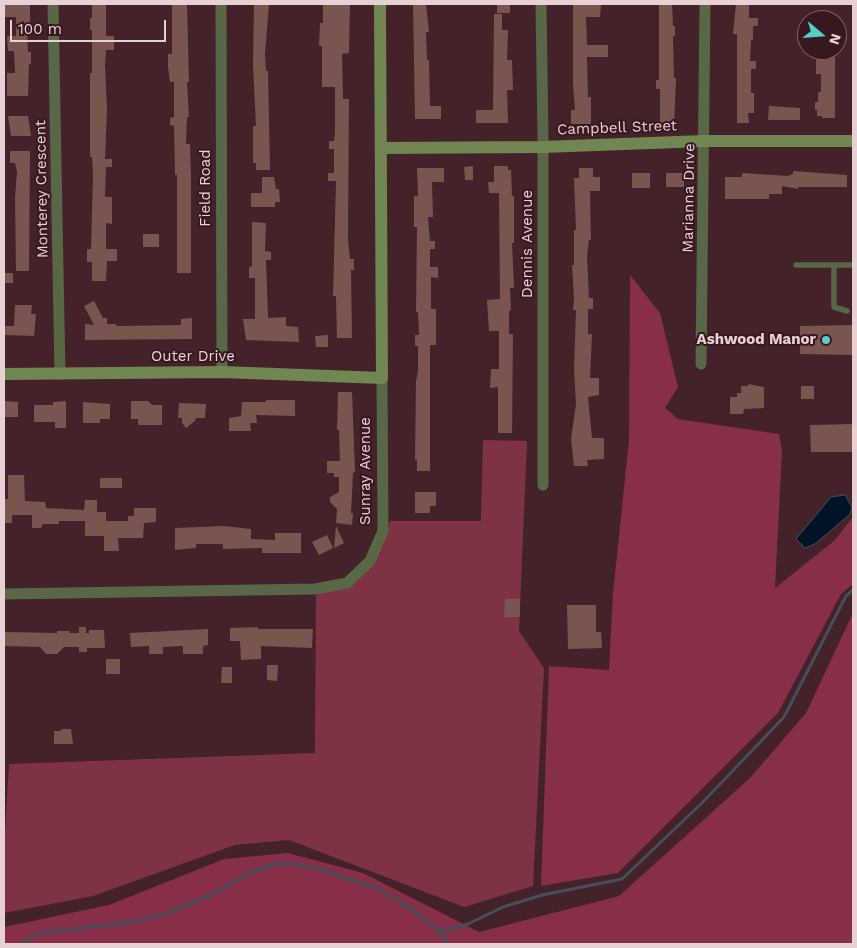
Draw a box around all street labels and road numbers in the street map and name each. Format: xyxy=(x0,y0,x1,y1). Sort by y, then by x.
street label: Campbell Street xyxy=(557,117,677,139)
street label: Monterey Crescent xyxy=(32,120,52,258)
street label: Marianna Drive xyxy=(679,143,699,253)
street label: Field Road xyxy=(197,149,215,227)
street label: Dennis Avenue xyxy=(519,190,537,298)
street label: Outer Drive xyxy=(151,348,235,366)
street label: Sunray Avenue xyxy=(357,417,375,525)

